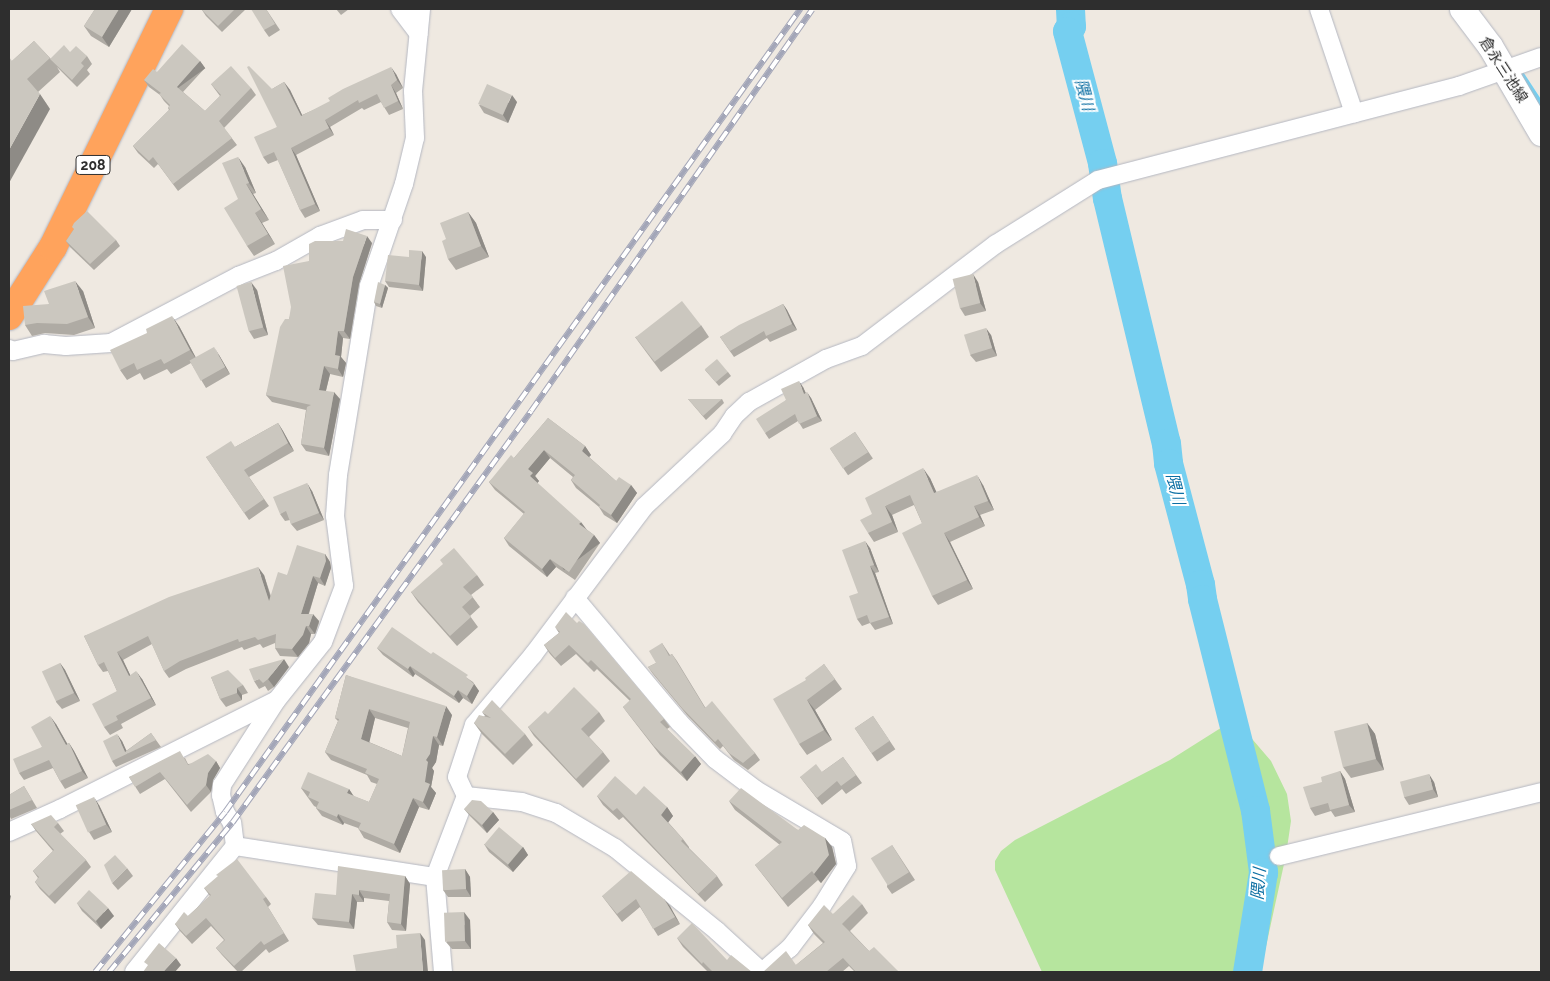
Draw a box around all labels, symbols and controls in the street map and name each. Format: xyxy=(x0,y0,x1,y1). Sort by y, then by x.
street label: 倉永三池線 xyxy=(1475,34,1531,106)
water label: 隈川 xyxy=(1071,77,1097,113)
road number: 208 xyxy=(76,154,110,176)
water label: 隈川 xyxy=(1162,471,1188,507)
water label: 隈川 xyxy=(1248,867,1270,901)

